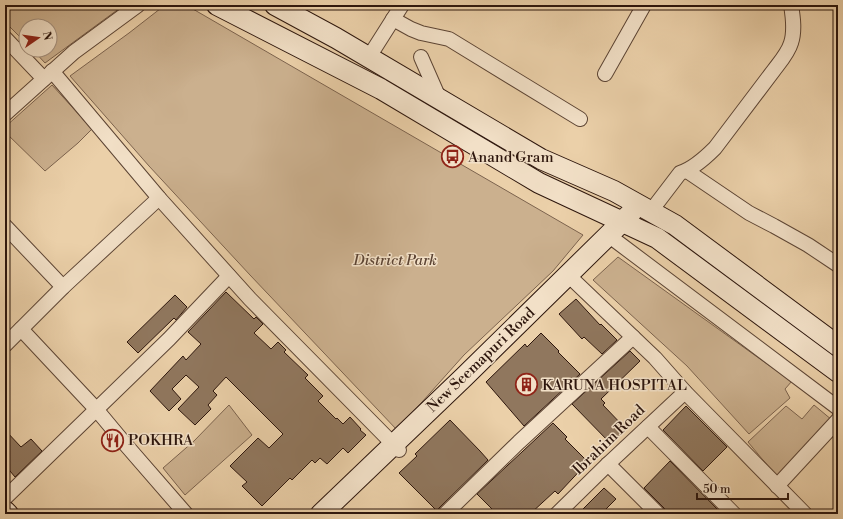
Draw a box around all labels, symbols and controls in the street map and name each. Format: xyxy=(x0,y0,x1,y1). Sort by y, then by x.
north arrow xyxy=(18,18,58,58)
text: N xyxy=(39,30,55,42)
bus stop icon: Anand Gram xyxy=(439,144,465,170)
place label: Anand Gram xyxy=(467,148,554,167)
park label: District Park xyxy=(352,251,437,270)
street label: New Seemapuri Road xyxy=(423,303,539,417)
building icon: KARUNA HOSPITAL xyxy=(513,372,539,398)
place label: KARUNA HOSPITAL xyxy=(542,376,687,395)
street label: Ibrahim Road xyxy=(569,400,649,479)
restaurant icon: POKHRA xyxy=(100,427,126,453)
place label: POKHRA xyxy=(128,431,194,450)
scale bar xyxy=(697,475,788,501)
text: 50 m xyxy=(703,482,731,497)

